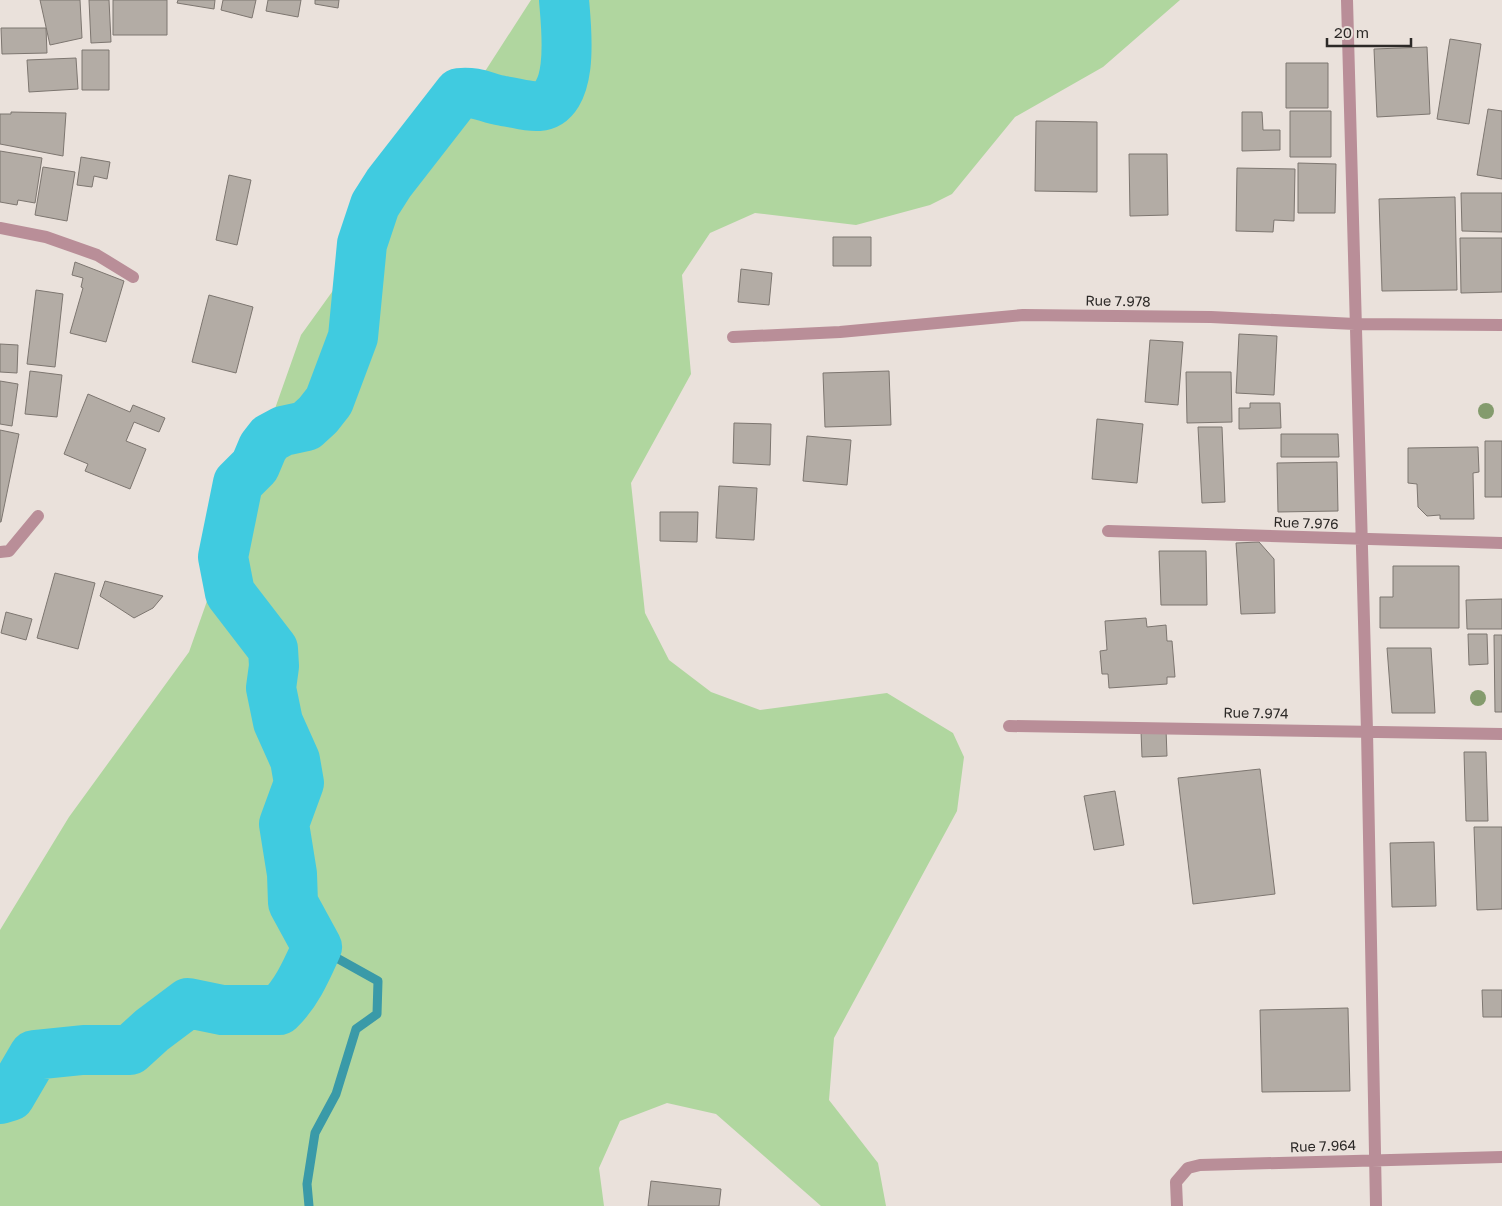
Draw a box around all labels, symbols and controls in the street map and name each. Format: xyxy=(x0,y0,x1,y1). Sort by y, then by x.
scale bar xyxy=(1327,15,1411,47)
text: 20 m xyxy=(1334,23,1369,41)
street label: Rue 7.978 xyxy=(1085,291,1151,310)
street label: Rue 7.976 xyxy=(1273,513,1339,532)
street label: Rue 7.974 xyxy=(1223,703,1289,722)
street label: Rue 7.964 xyxy=(1289,1136,1356,1155)

